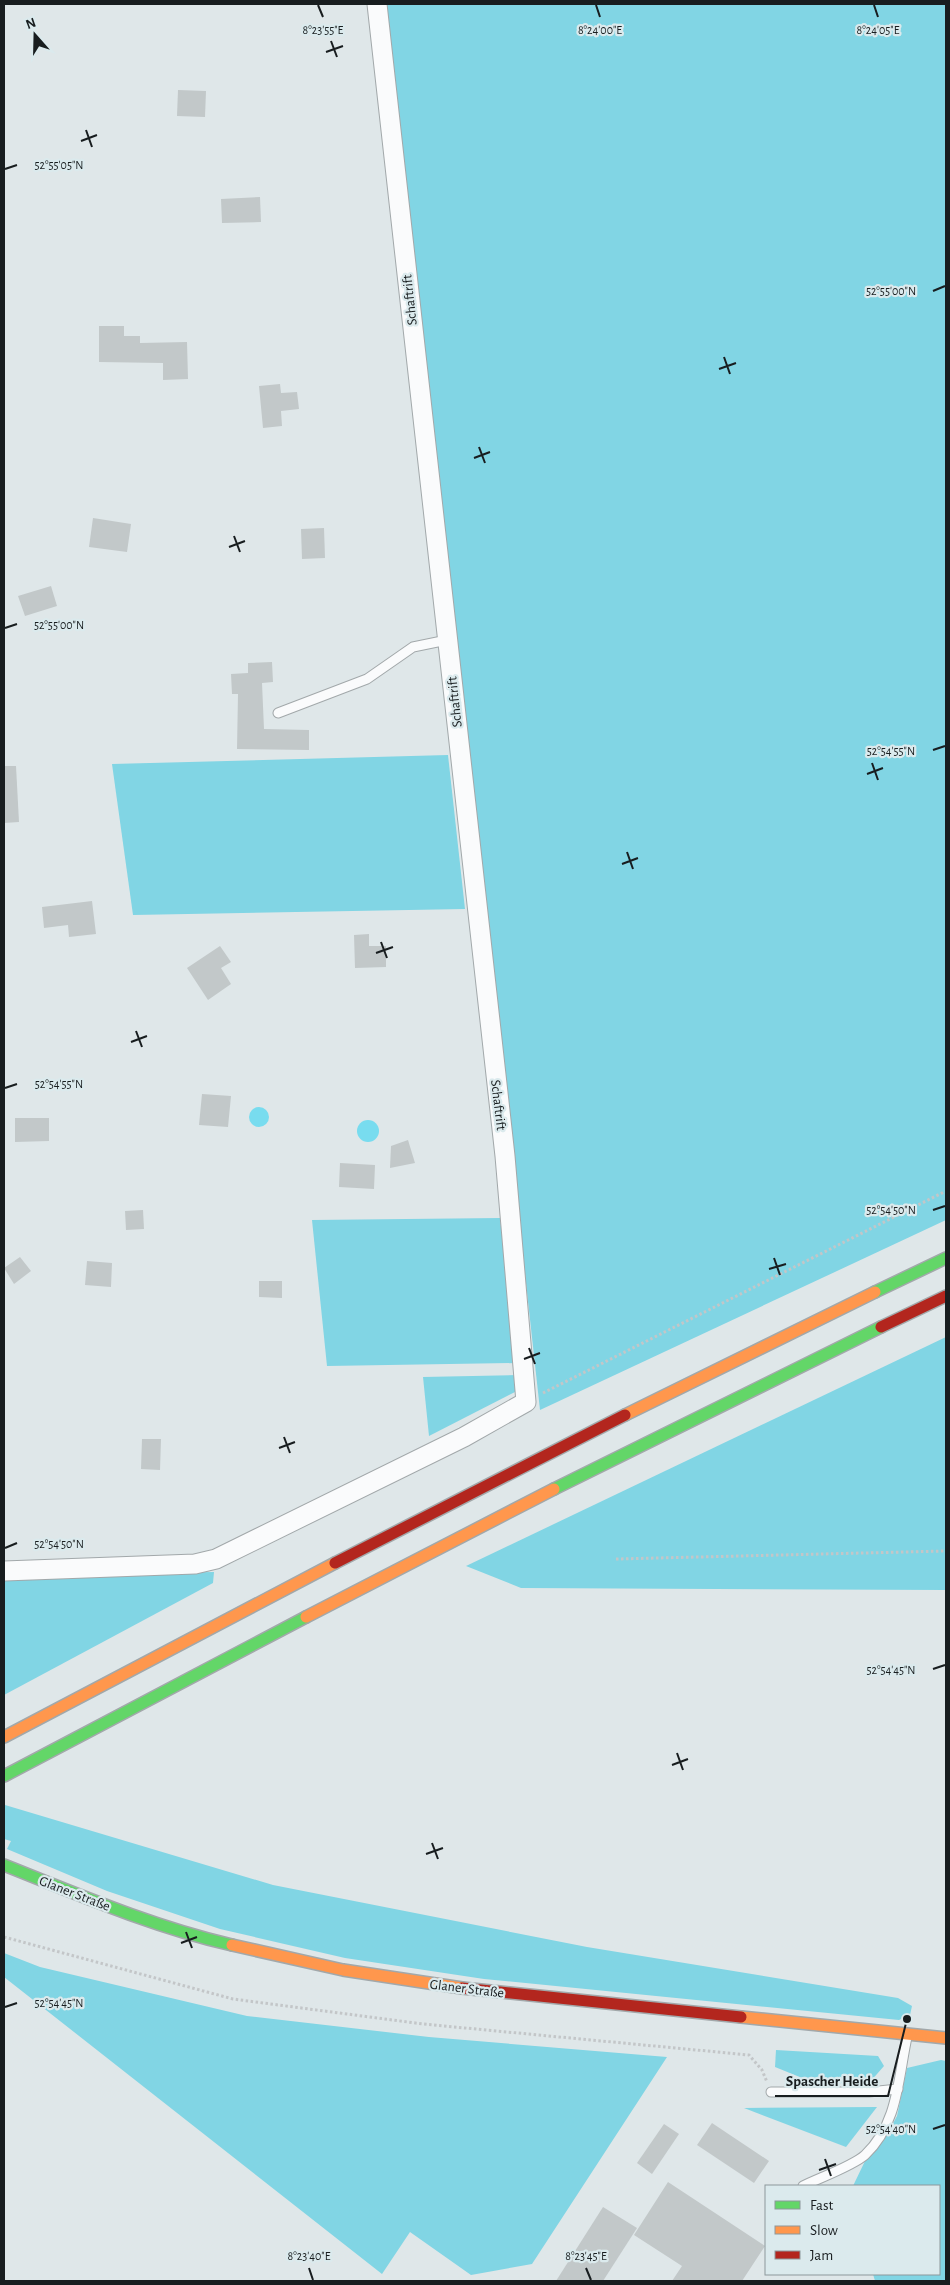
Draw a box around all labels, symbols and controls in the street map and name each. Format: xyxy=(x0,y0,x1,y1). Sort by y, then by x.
north arrow xyxy=(10,10,60,60)
text: N xyxy=(24,15,38,32)
text: 8°23'55"E xyxy=(303,24,344,36)
text: 8°24'00"E xyxy=(578,24,622,36)
text: 8°24'05"E xyxy=(857,24,900,36)
text: 52°55'05"N xyxy=(35,159,83,171)
street label: Schaftrift xyxy=(400,273,420,326)
text: 52°55'00"N xyxy=(866,285,916,297)
text: 52°55'00"N xyxy=(34,619,84,631)
street label: Schaftrift xyxy=(445,675,465,728)
text: 52°54'55"N xyxy=(867,745,915,757)
text: 52°54'55"N xyxy=(35,1078,83,1090)
street label: Schaftrift xyxy=(488,1079,508,1132)
text: 52°54'50"N xyxy=(866,1204,916,1216)
text: 52°54'50"N xyxy=(34,1538,84,1550)
text: 52°54'45"N xyxy=(866,1664,916,1676)
street label: Glaner Straße xyxy=(37,1874,112,1914)
street label: Glaner Straße xyxy=(429,1977,505,2000)
text: 52°54'45"N xyxy=(34,1997,84,2009)
callout: Spascher Heide xyxy=(775,2066,888,2096)
text: Spascher Heide xyxy=(786,2074,878,2089)
text: 52°54'40"N xyxy=(866,2123,916,2135)
legend xyxy=(765,2185,940,2275)
text: Fast xyxy=(810,2198,834,2213)
text: Slow xyxy=(810,2223,838,2238)
text: Jam xyxy=(810,2248,833,2263)
text: 8°23'40"E xyxy=(288,2250,331,2262)
text: 8°23'45"E xyxy=(565,2250,607,2262)

